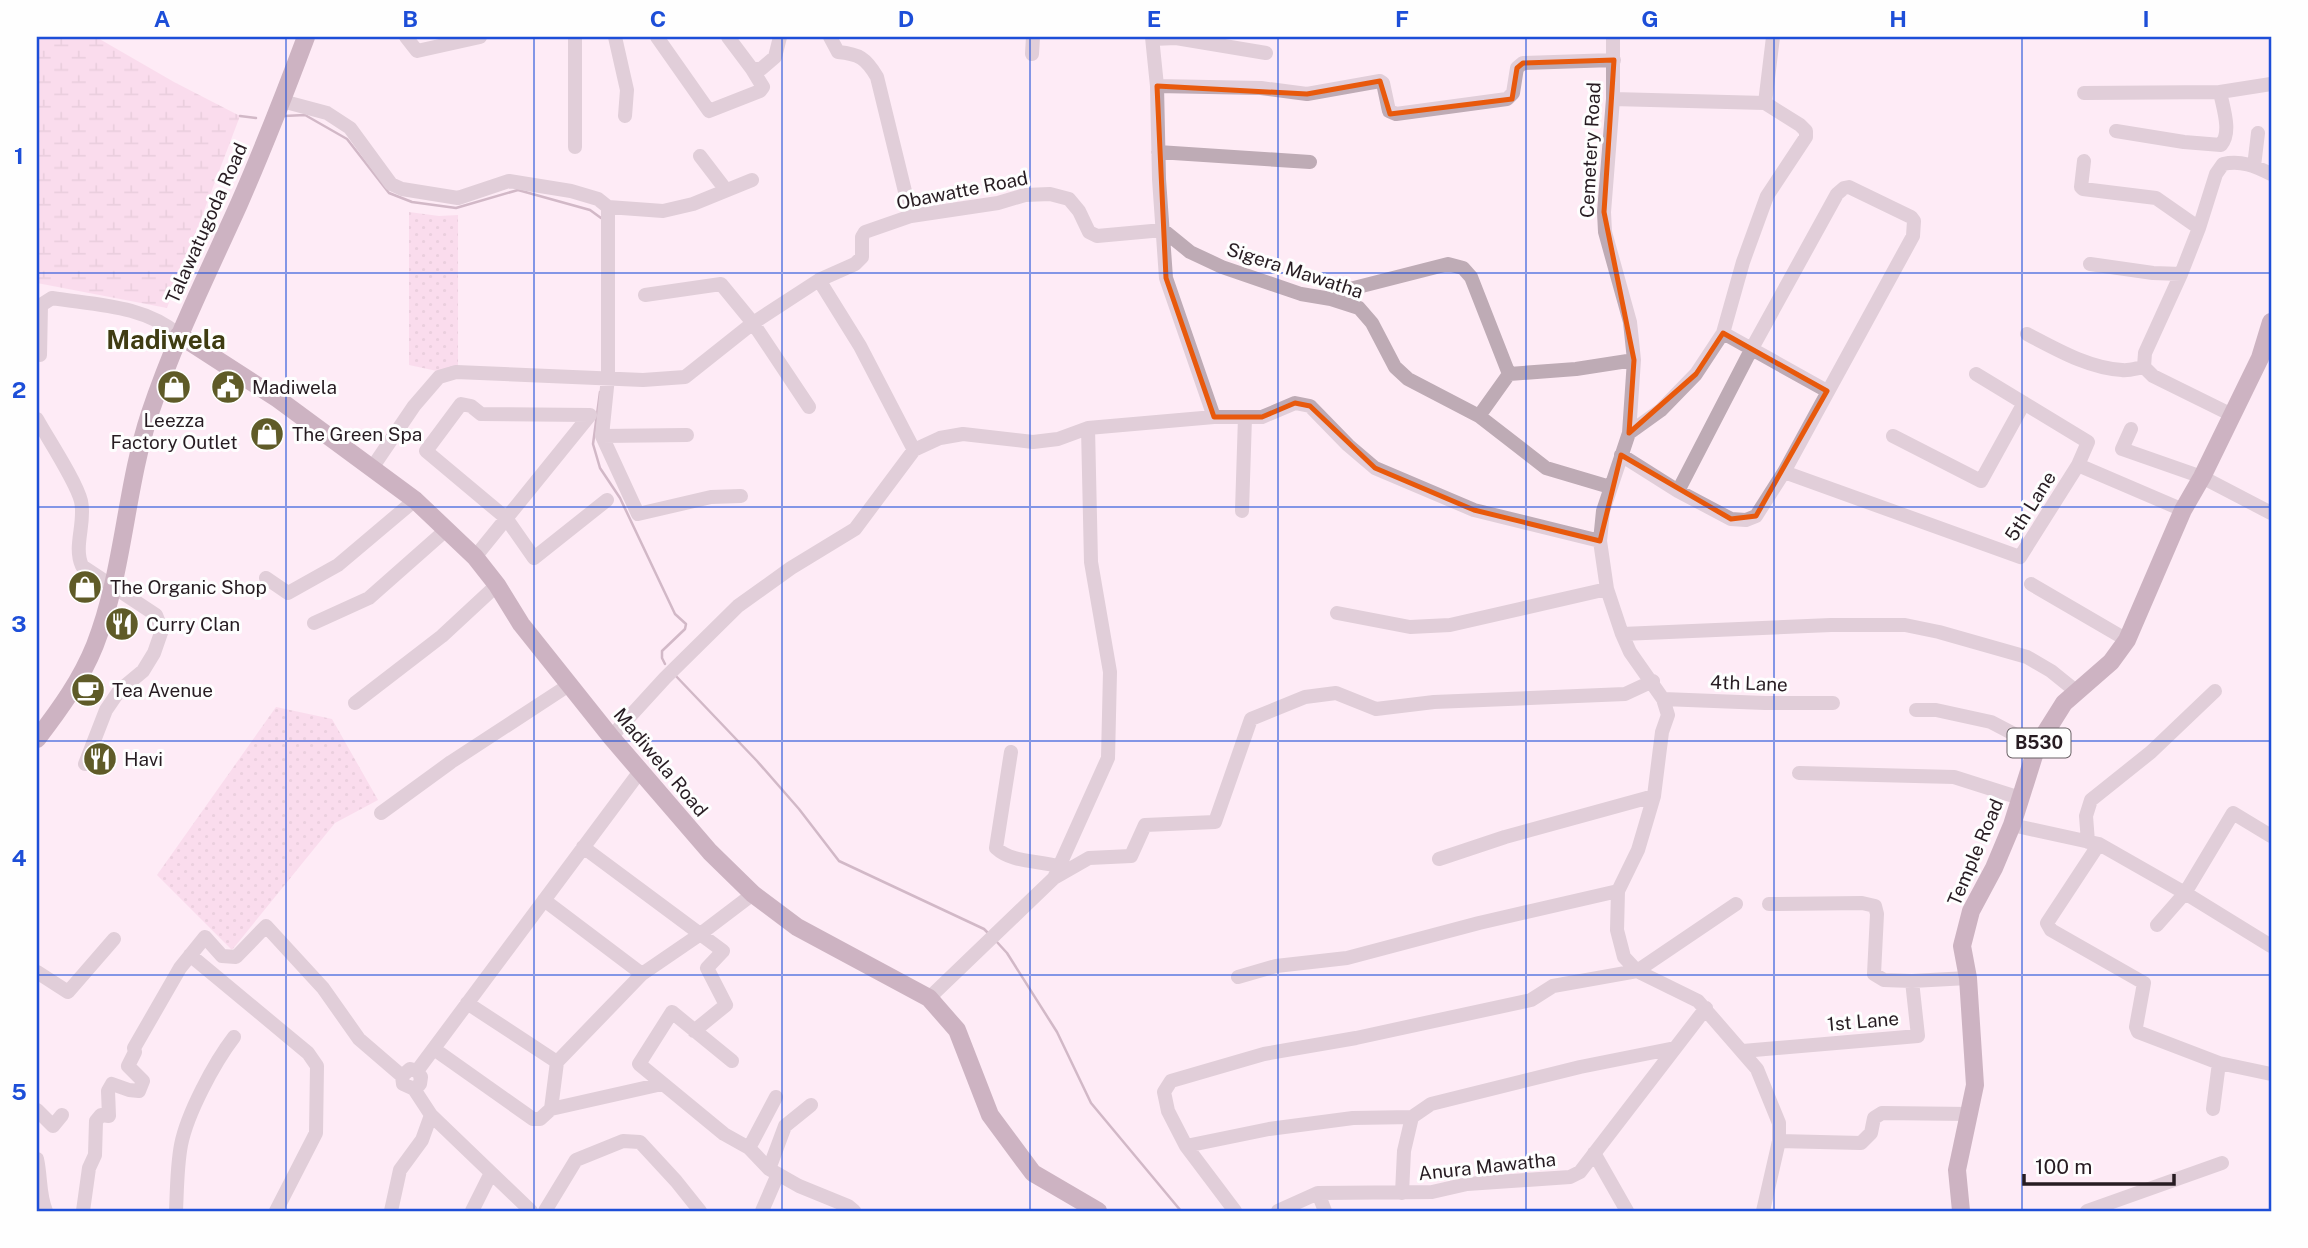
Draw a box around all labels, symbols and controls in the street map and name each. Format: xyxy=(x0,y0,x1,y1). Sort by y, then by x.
text: A xyxy=(154,5,171,32)
text: B xyxy=(402,5,418,32)
text: C xyxy=(650,5,666,32)
text: D xyxy=(898,5,914,32)
text: E xyxy=(1147,5,1161,32)
text: F xyxy=(1395,5,1409,32)
text: G xyxy=(1641,5,1659,32)
text: H xyxy=(1889,5,1907,32)
text: I xyxy=(2142,5,2150,32)
street label: Cemetery Road xyxy=(1575,82,1605,218)
street label: Talawatugoda Road xyxy=(161,139,251,307)
text: 1 xyxy=(14,142,24,169)
street label: Obawatte Road xyxy=(894,166,1030,214)
street label: Sigera Mawatha xyxy=(1224,238,1366,302)
district label: Madiwela xyxy=(106,324,226,355)
shop icon: Leezza Factory Outlet xyxy=(155,368,193,406)
public building icon: Madiwela xyxy=(209,368,247,406)
text: 2 xyxy=(12,376,26,403)
place label: Madiwela xyxy=(252,376,337,398)
place label: Leezza Factory Outlet xyxy=(110,409,238,453)
shop icon: The Green Spa xyxy=(248,415,286,453)
place label: The Green Spa xyxy=(292,423,422,445)
street label: 5th Lane xyxy=(2000,467,2060,545)
shop icon: The Organic Shop xyxy=(66,568,104,606)
place label: The Organic Shop xyxy=(110,576,267,598)
restaurant icon: Curry Clan xyxy=(103,605,141,643)
text: 3 xyxy=(11,610,27,637)
place label: Curry Clan xyxy=(146,613,240,635)
cafe icon: Tea Avenue xyxy=(69,671,107,709)
street label: 4th Lane xyxy=(1710,671,1788,695)
place label: Tea Avenue xyxy=(112,679,213,701)
street label: Madiwela Road xyxy=(609,703,713,821)
road number: B530 xyxy=(2008,728,2070,758)
restaurant icon: Havi xyxy=(81,740,119,778)
place label: Havi xyxy=(124,748,163,770)
street label: Temple Road xyxy=(1943,795,2007,909)
text: 4 xyxy=(11,844,27,871)
street label: 1st Lane xyxy=(1826,1007,1900,1035)
text: 5 xyxy=(11,1078,27,1105)
scale bar xyxy=(2024,1143,2175,1187)
street label: Anura Mawatha xyxy=(1417,1148,1557,1184)
text: 100 m xyxy=(2035,1154,2092,1179)

